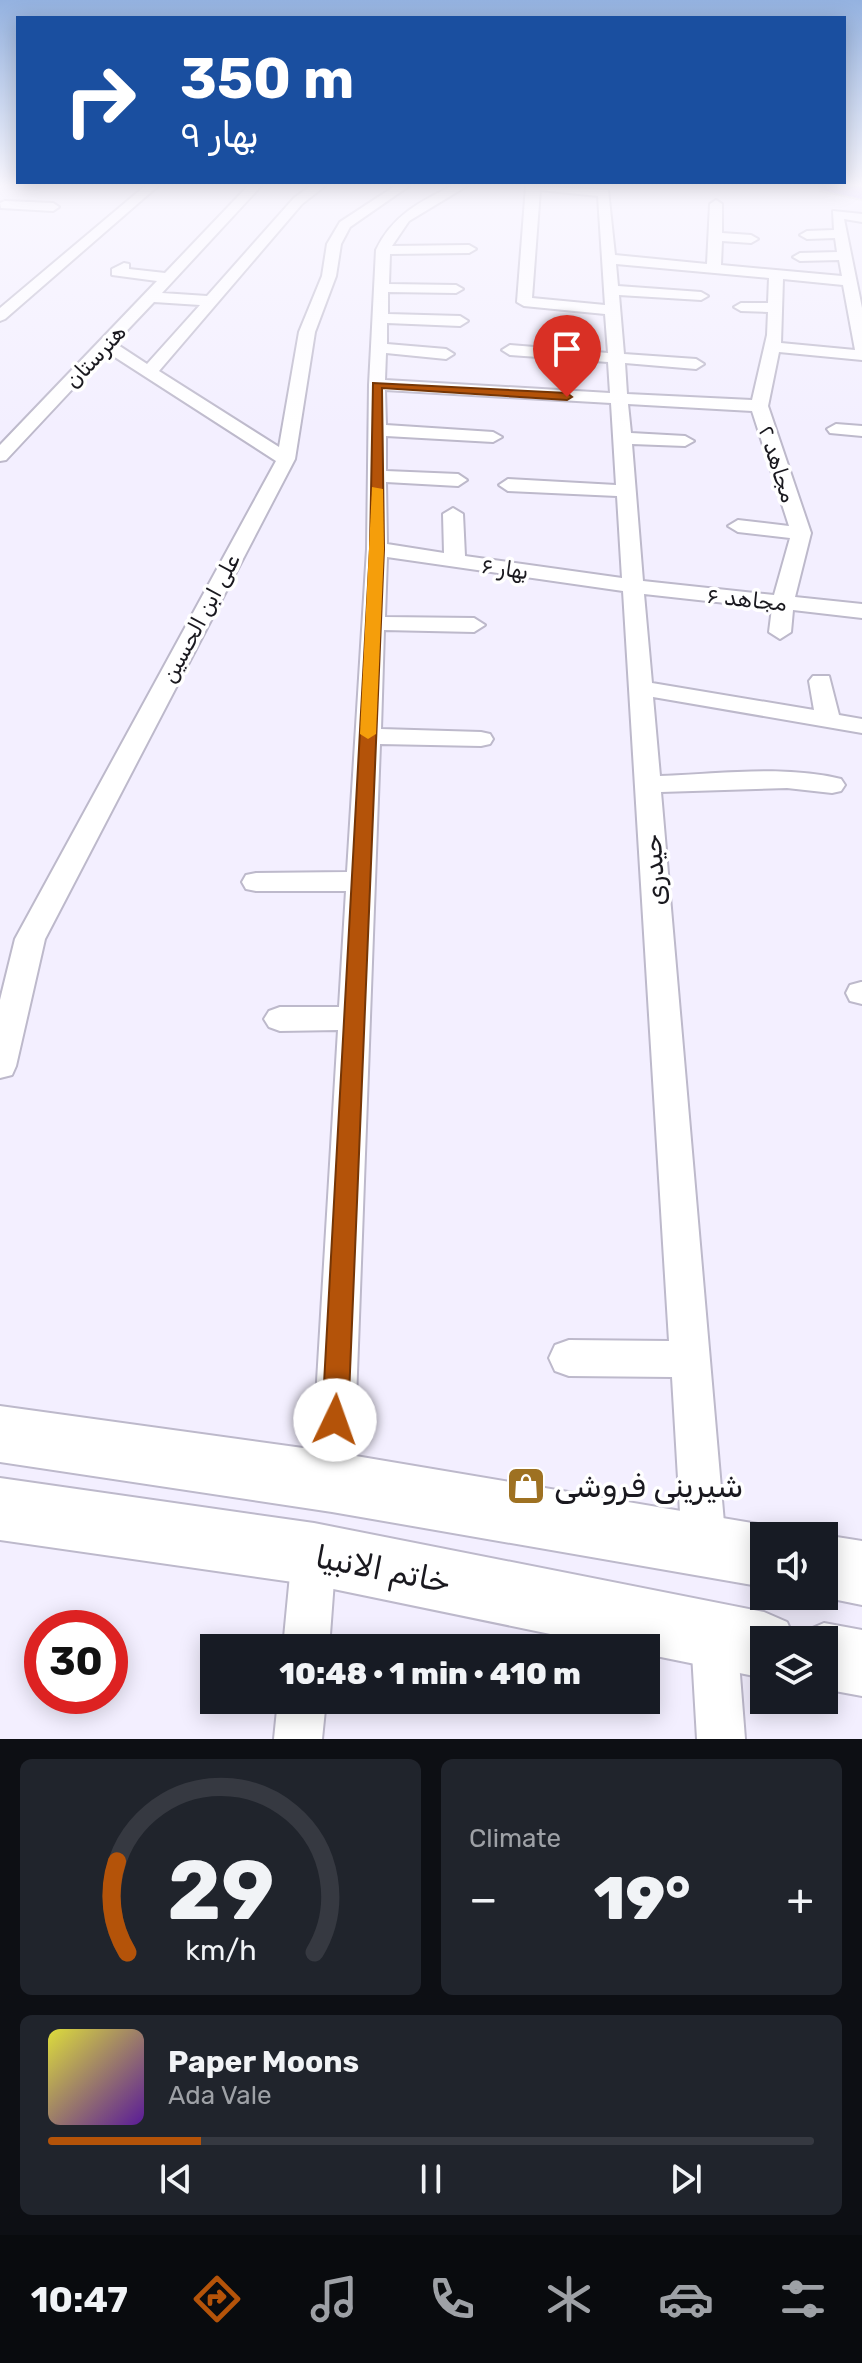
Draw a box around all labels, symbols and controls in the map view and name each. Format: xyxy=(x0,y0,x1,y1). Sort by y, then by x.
text: 350 m xyxy=(180,46,354,112)
icon: right xyxy=(48,48,152,152)
text: بهار ۹ xyxy=(180,113,259,156)
pin xyxy=(533,315,601,397)
street label: هنرستان xyxy=(59,319,132,394)
icon: arrive xyxy=(545,327,589,371)
street label: مجاهد ۲ xyxy=(752,422,803,506)
street label: علی ابن الحسین xyxy=(155,549,246,687)
street label: بهار ۶ xyxy=(480,552,530,585)
street label: مجاهد ۶ xyxy=(706,582,788,617)
street label: حیدری xyxy=(637,833,672,907)
position arrow xyxy=(293,1378,377,1462)
shop icon: شیرینی فروشی xyxy=(505,1465,547,1507)
place label: شیرینی فروشی xyxy=(554,1467,743,1505)
map controls xyxy=(750,1522,838,1714)
button: sound xyxy=(750,1522,838,1610)
street label: خاتم الانبیا xyxy=(312,1537,454,1603)
speed limit sign: 30 xyxy=(24,1610,128,1714)
button: layers xyxy=(750,1626,838,1714)
text: 10:48 · 1 min · 410 m xyxy=(279,1656,581,1692)
text: Climate xyxy=(469,1823,561,1854)
text: 29 xyxy=(167,1841,274,1940)
text: 19° xyxy=(594,1863,690,1934)
text: − xyxy=(469,1873,498,1925)
text: + xyxy=(787,1873,814,1925)
text: km/h xyxy=(185,1933,256,1967)
text: Paper Moons xyxy=(168,2044,359,2080)
text: Ada Vale xyxy=(168,2080,272,2111)
icon: previous xyxy=(154,2157,198,2201)
icon: pause xyxy=(409,2157,453,2201)
icon: next xyxy=(664,2157,708,2201)
icon: directions xyxy=(189,2271,245,2327)
icon: music xyxy=(306,2271,362,2327)
icon: phone xyxy=(424,2271,480,2327)
icon: climate xyxy=(541,2271,597,2327)
icon: car xyxy=(658,2271,714,2327)
icon: filters xyxy=(775,2271,831,2327)
text: 10:47 xyxy=(31,2278,128,2321)

